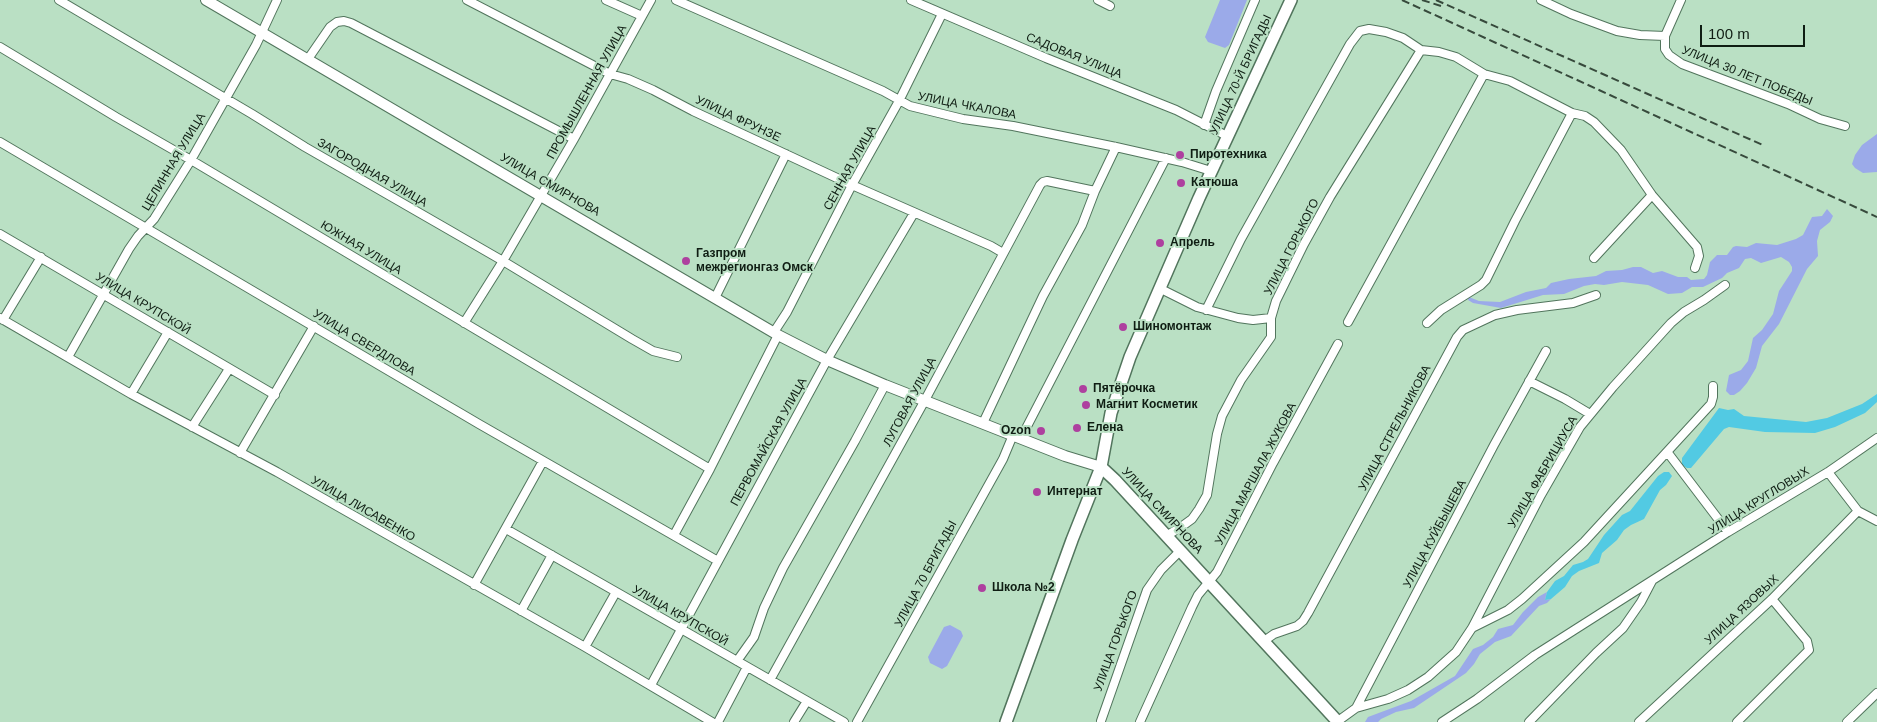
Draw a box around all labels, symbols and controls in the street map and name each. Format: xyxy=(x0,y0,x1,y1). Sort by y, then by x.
street label: УЛИЦА 70-Й БРИГАДЫ xyxy=(1207,13,1275,137)
scale bar xyxy=(1702,15,1807,47)
street label: ПРОМЫШЛЕННАЯ УЛИЦА xyxy=(544,22,630,162)
text: 100 m xyxy=(1708,25,1750,42)
street label: САДОВАЯ УЛИЦА xyxy=(1024,30,1124,82)
street label: УЛИЦА 30 ЛЕТ ПОБЕДЫ xyxy=(1680,43,1814,109)
street label: УЛИЦА ЧКАЛОВА xyxy=(917,89,1017,123)
street label: УЛИЦА ФРУНЗЕ xyxy=(693,93,783,145)
street label: ЦЕЛИННАЯ УЛИЦА xyxy=(139,111,209,213)
street label: СЕННАЯ УЛИЦА xyxy=(821,123,879,213)
street label: ЗАГОРОДНАЯ УЛИЦА xyxy=(314,136,430,210)
place label: Пиротехника xyxy=(1190,148,1267,162)
marker: Пиротехника xyxy=(1174,149,1186,161)
street label: УЛИЦА СМИРНОВА xyxy=(498,151,602,219)
place label: Катюша xyxy=(1191,176,1238,190)
marker: Катюша xyxy=(1175,177,1187,189)
street label: УЛИЦА ГОРЬКОГО xyxy=(1261,196,1323,298)
street label: ЮЖНАЯ УЛИЦА xyxy=(318,218,404,278)
place label: Апрель xyxy=(1170,236,1215,250)
marker: Апрель xyxy=(1154,237,1166,249)
place label: Газпром межрегионгаз Омск xyxy=(696,247,813,275)
marker: Газпром межрегионгаз Омск xyxy=(680,255,692,267)
street label: УЛИЦА КРУПСКОЙ xyxy=(93,270,193,338)
street label: УЛИЦА СВЕРДЛОВА xyxy=(310,307,418,379)
place label: Шиномонтаж xyxy=(1133,320,1211,334)
marker: Шиномонтаж xyxy=(1117,321,1129,333)
street label: ЛУГОВАЯ УЛИЦА xyxy=(880,355,940,449)
street label: УЛИЦА СТРЕЛЬНИКОВА xyxy=(1356,363,1434,493)
street label: ПЕРВОМАЙСКАЯ УЛИЦА xyxy=(728,375,810,509)
place label: Пятёрочка xyxy=(1093,382,1155,396)
marker: Пятёрочка xyxy=(1077,383,1089,395)
place label: Магнит Косметик xyxy=(1096,398,1197,412)
marker: Магнит Косметик xyxy=(1080,399,1092,411)
street label: УЛИЦА МАРШАЛА ЖУКОВА xyxy=(1212,400,1300,548)
street label: УЛИЦА ФАБРИЦИУСА xyxy=(1505,413,1581,531)
place label: Елена xyxy=(1087,421,1123,435)
marker: Елена xyxy=(1071,422,1083,434)
place label: Ozon xyxy=(1001,424,1031,438)
marker: Ozon xyxy=(1035,425,1047,437)
street label: УЛИЦА КРУГЛОВЫХ xyxy=(1706,464,1812,538)
street label: УЛИЦА СМИРНОВА xyxy=(1118,465,1206,557)
street label: УЛИЦА ЛИСАВЕНКО xyxy=(308,473,418,545)
street label: УЛИЦА КУЙБЫШЕВА xyxy=(1400,477,1470,591)
place label: Интернат xyxy=(1047,485,1103,499)
marker: Интернат xyxy=(1031,486,1043,498)
street label: УЛИЦА 70 БРИГАДЫ xyxy=(892,519,960,629)
street label: УЛИЦА ЯЗОВЫХ xyxy=(1702,572,1782,648)
place label: Школа №2 xyxy=(992,581,1055,595)
marker: Школа №2 xyxy=(976,582,988,594)
street label: УЛИЦА КРУПСКОЙ xyxy=(629,583,731,649)
street label: УЛИЦА ГОРЬКОГО xyxy=(1091,589,1141,693)

